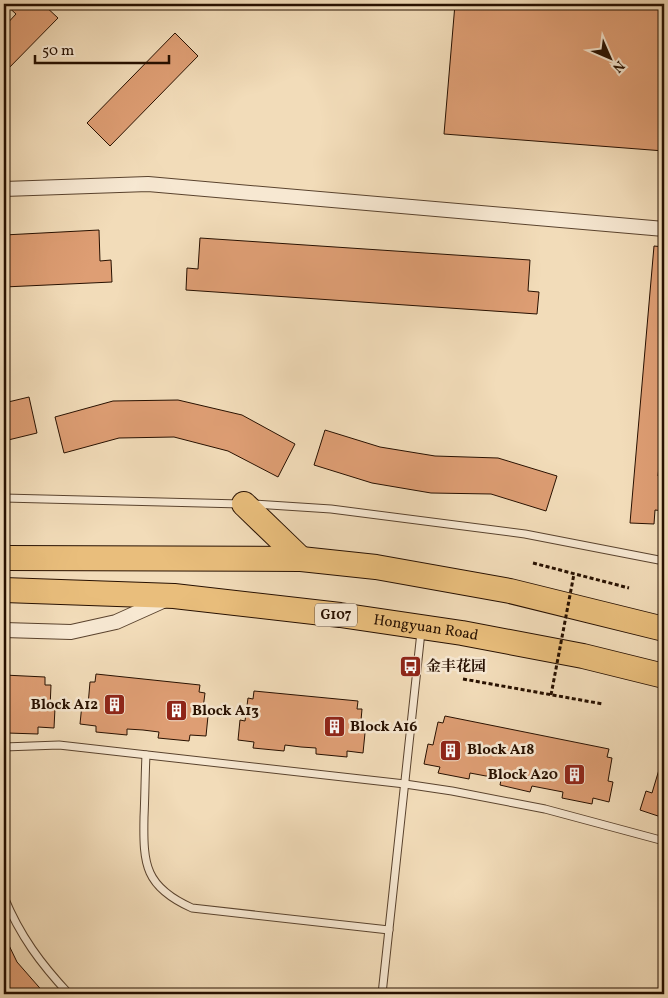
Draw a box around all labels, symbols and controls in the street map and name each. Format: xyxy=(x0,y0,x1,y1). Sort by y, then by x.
scale bar xyxy=(35,32,169,64)
north arrow xyxy=(586,32,636,82)
text: 50 m xyxy=(42,41,74,62)
text: N xyxy=(608,56,628,76)
road number: G107 xyxy=(315,604,357,626)
street label: Hongyuan Road xyxy=(372,610,480,646)
bus stop icon: 金丰花园 xyxy=(398,655,422,679)
place label: 金丰花园 xyxy=(426,657,486,678)
building icon: Block A12 xyxy=(102,693,126,717)
place label: Block A12 xyxy=(31,695,98,716)
building icon: Block A13 xyxy=(164,699,188,723)
place label: Block A13 xyxy=(192,701,259,722)
building icon: Block A16 xyxy=(322,715,346,739)
place label: Block A16 xyxy=(350,717,418,738)
building icon: Block A18 xyxy=(439,738,463,762)
place label: Block A18 xyxy=(467,740,535,761)
building icon: Block A20 xyxy=(562,763,586,787)
place label: Block A20 xyxy=(488,765,558,786)

